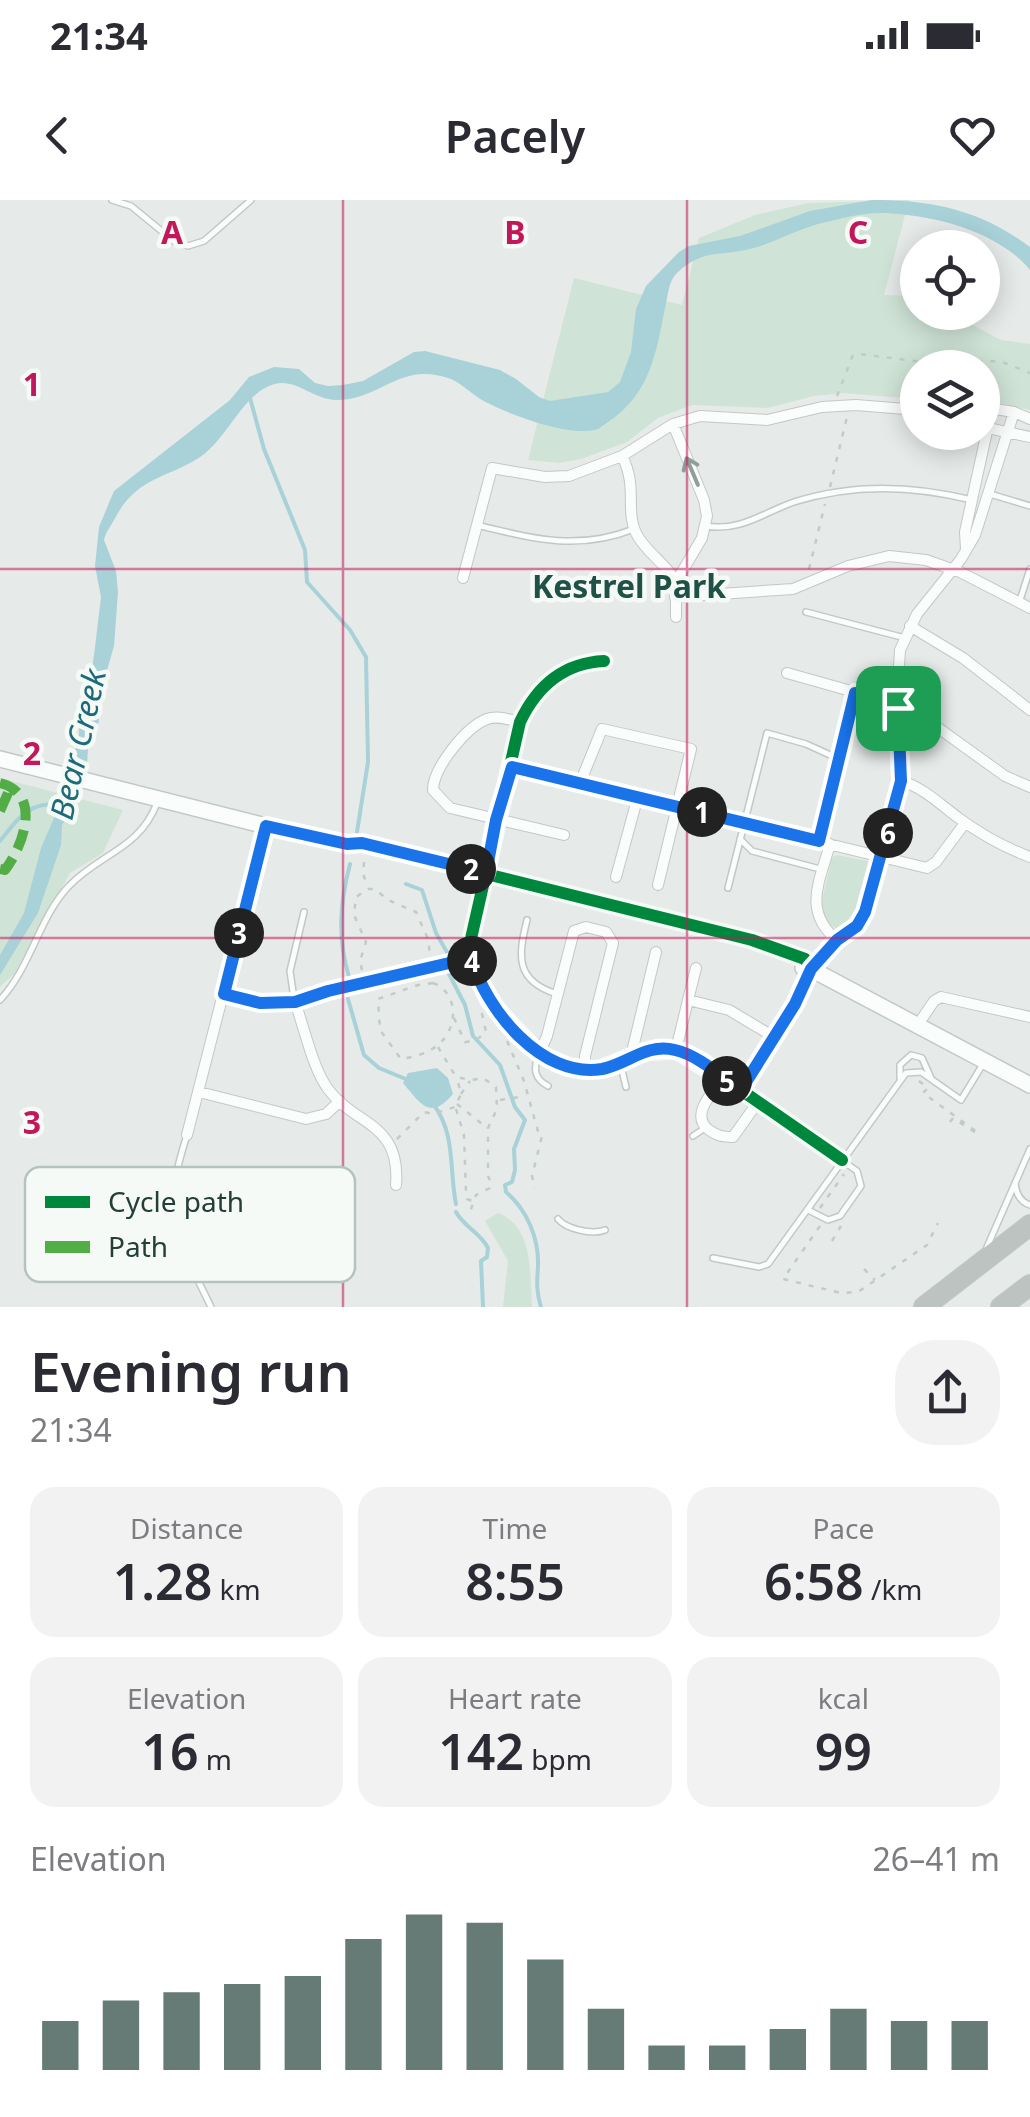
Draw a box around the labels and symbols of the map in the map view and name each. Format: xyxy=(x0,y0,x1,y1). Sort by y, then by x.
text: A xyxy=(161,210,184,253)
text: B xyxy=(504,210,526,253)
text: C xyxy=(848,210,868,253)
text: 1 xyxy=(23,362,41,405)
one-way arrow xyxy=(681,457,699,487)
district label: Kestrel Park xyxy=(532,564,726,607)
water label: Bear Creek xyxy=(39,663,115,823)
pin xyxy=(856,666,941,751)
text: 2 xyxy=(23,731,41,774)
pin: 1 xyxy=(677,787,727,837)
pin: 6 xyxy=(863,808,913,858)
pin: 2 xyxy=(446,844,496,894)
pin: 3 xyxy=(214,908,264,958)
pin: 4 xyxy=(447,936,497,986)
pin: 5 xyxy=(702,1056,752,1106)
text: 3 xyxy=(23,1100,41,1143)
legend xyxy=(25,1167,355,1282)
text: Cycle path xyxy=(108,1182,244,1220)
text: Path xyxy=(108,1227,168,1265)

